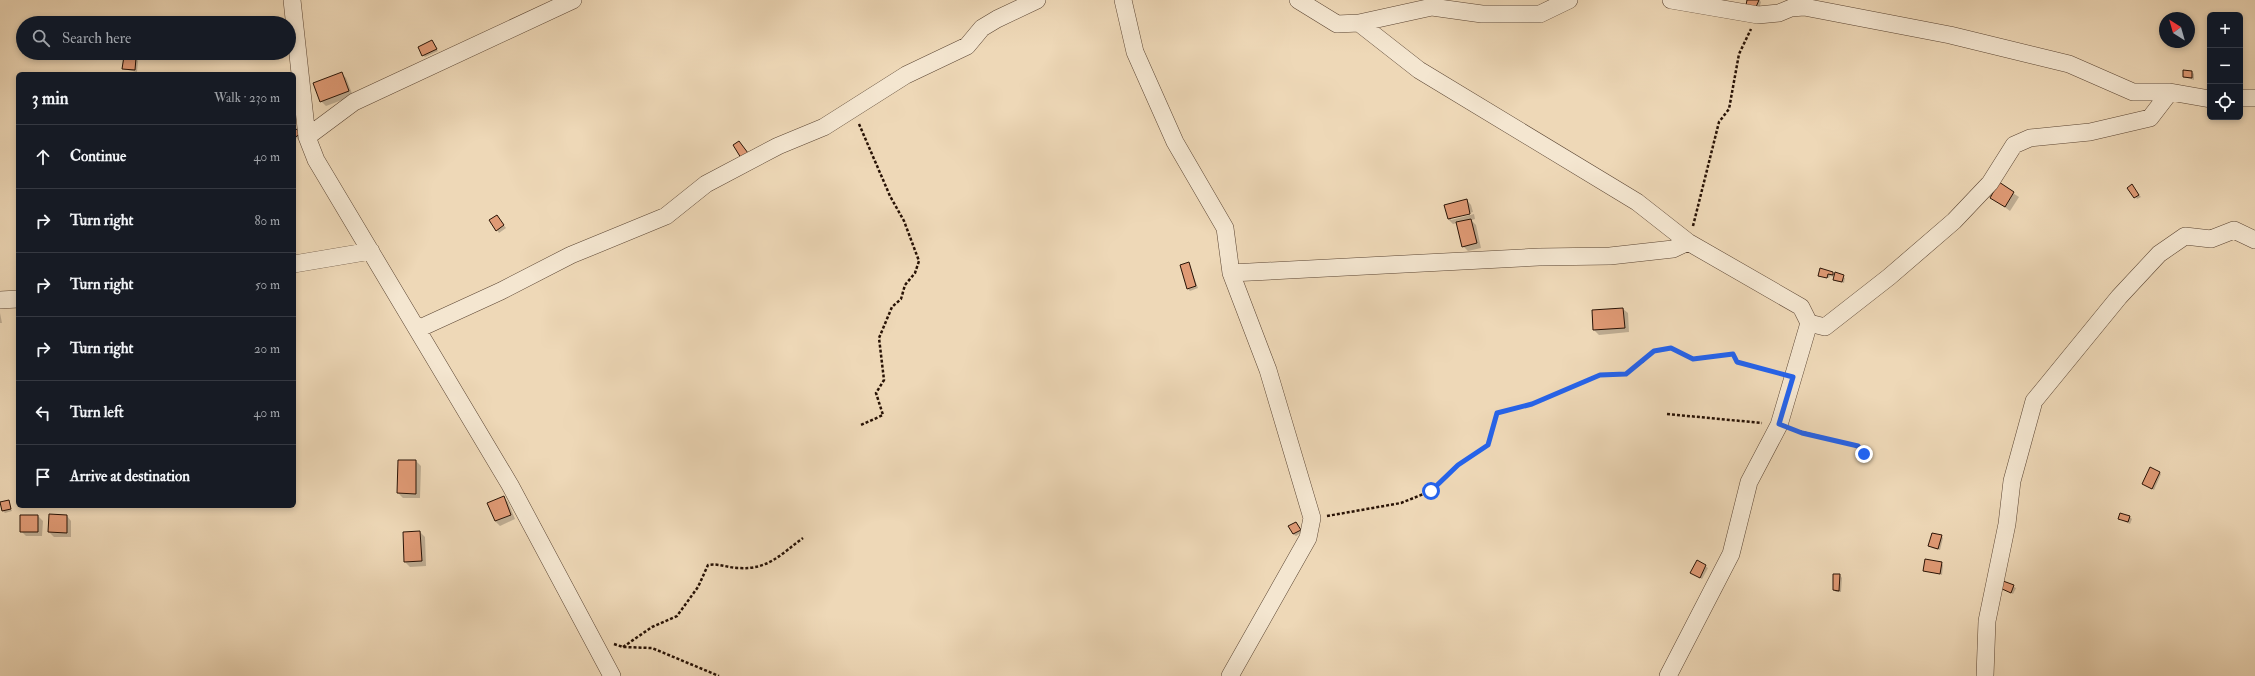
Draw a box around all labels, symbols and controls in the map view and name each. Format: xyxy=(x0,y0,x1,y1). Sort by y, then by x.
north arrow xyxy=(2159,12,2195,48)
map controls xyxy=(2207,12,2243,120)
button: + xyxy=(2207,12,2243,48)
search box xyxy=(16,16,296,60)
icon: search xyxy=(30,27,52,49)
text: Search here xyxy=(62,29,131,48)
button: − xyxy=(2207,48,2243,84)
button: locate xyxy=(2207,84,2243,120)
text: 3 min xyxy=(32,88,69,109)
text: Walk · 230 m xyxy=(214,90,280,106)
icon: ahead xyxy=(32,146,54,168)
text: Continue xyxy=(70,147,126,166)
text: 40 m xyxy=(254,149,280,165)
icon: right xyxy=(32,210,54,232)
text: Turn right xyxy=(70,211,133,230)
text: 80 m xyxy=(254,213,280,229)
icon: right xyxy=(32,274,54,296)
text: Turn right xyxy=(70,275,133,294)
text: 50 m xyxy=(255,277,280,293)
icon: right xyxy=(32,338,54,360)
text: Turn right xyxy=(70,339,133,358)
text: 20 m xyxy=(254,341,280,357)
icon: left xyxy=(32,402,54,424)
text: Turn left xyxy=(70,403,124,422)
text: 40 m xyxy=(254,405,280,421)
route end xyxy=(1855,445,1873,463)
icon: arrive xyxy=(32,466,54,488)
text: Arrive at destination xyxy=(70,467,190,486)
route start xyxy=(1422,482,1440,500)

